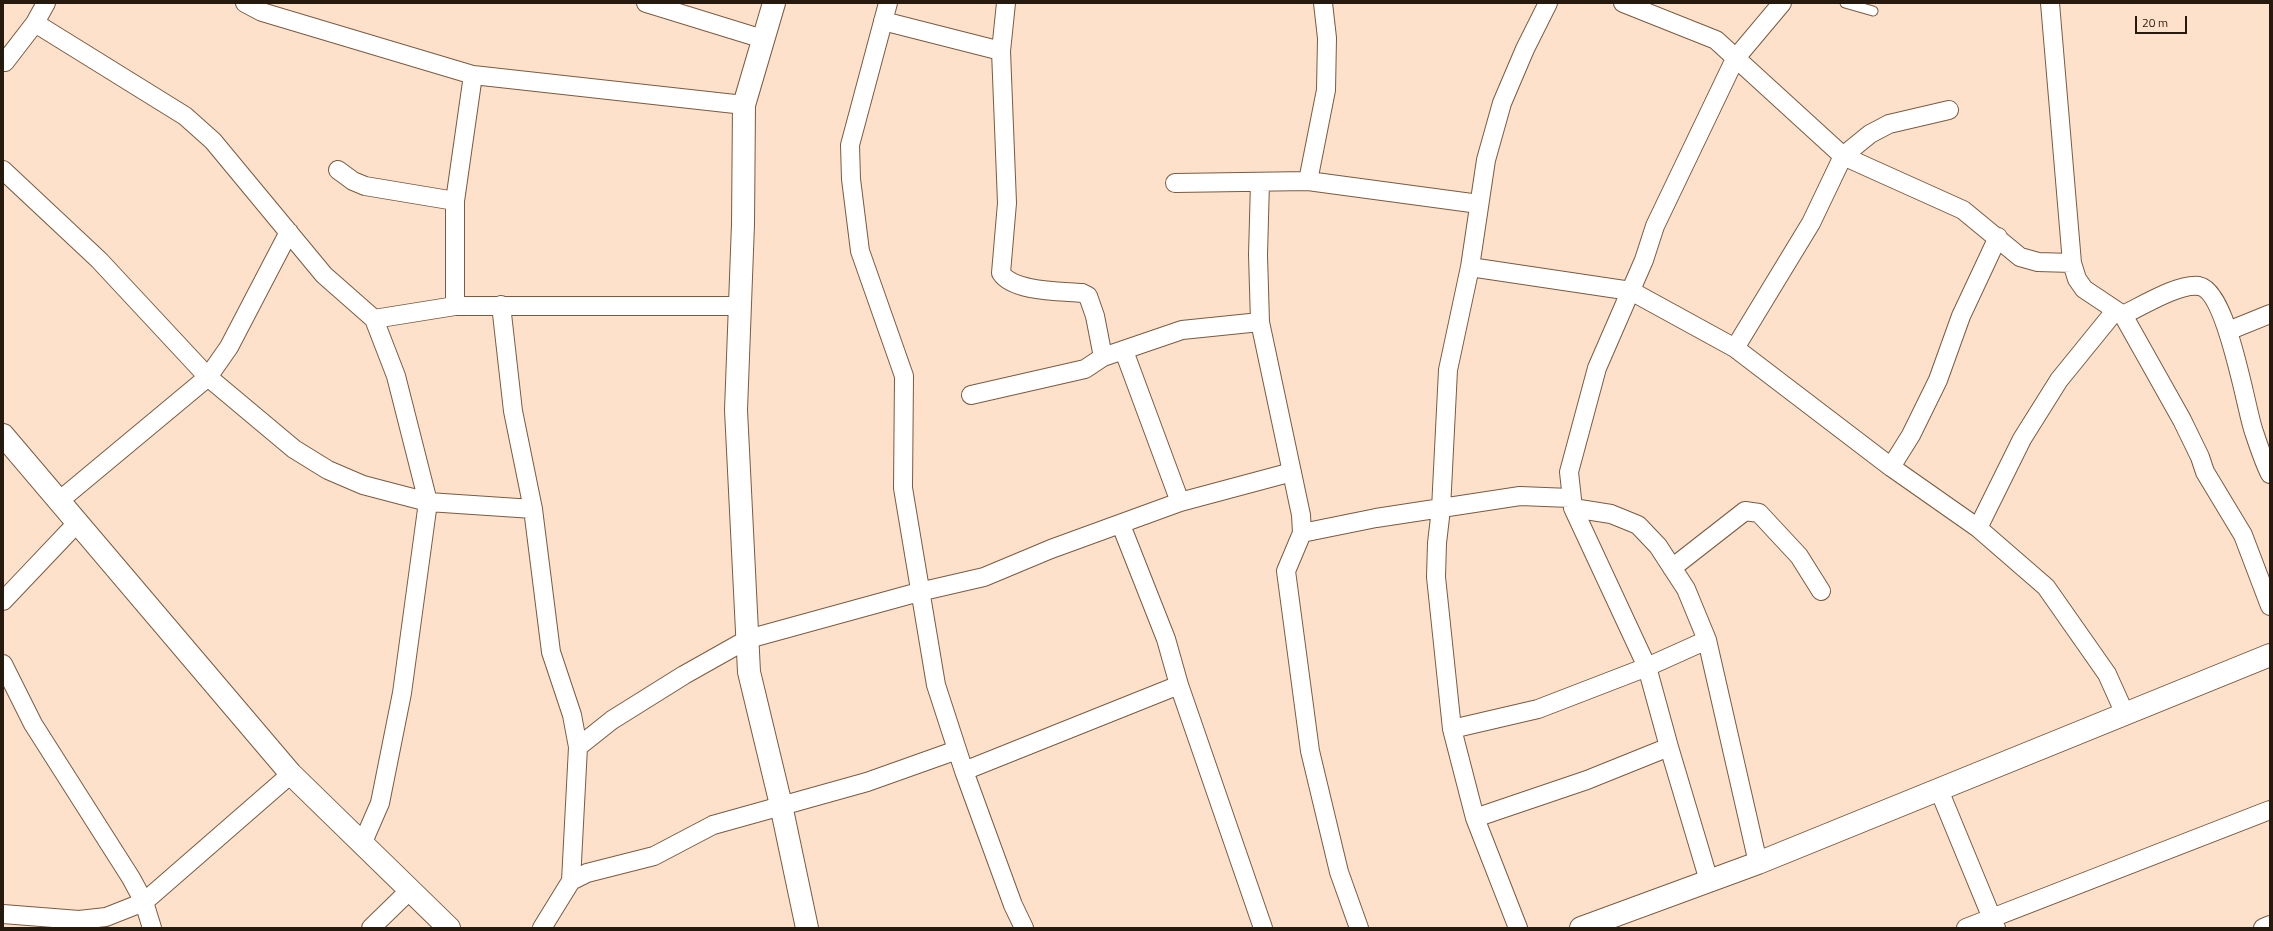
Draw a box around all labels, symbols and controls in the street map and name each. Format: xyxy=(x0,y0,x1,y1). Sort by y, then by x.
scale bar xyxy=(2137,8,2189,34)
text: 20 m xyxy=(2142,13,2168,32)

